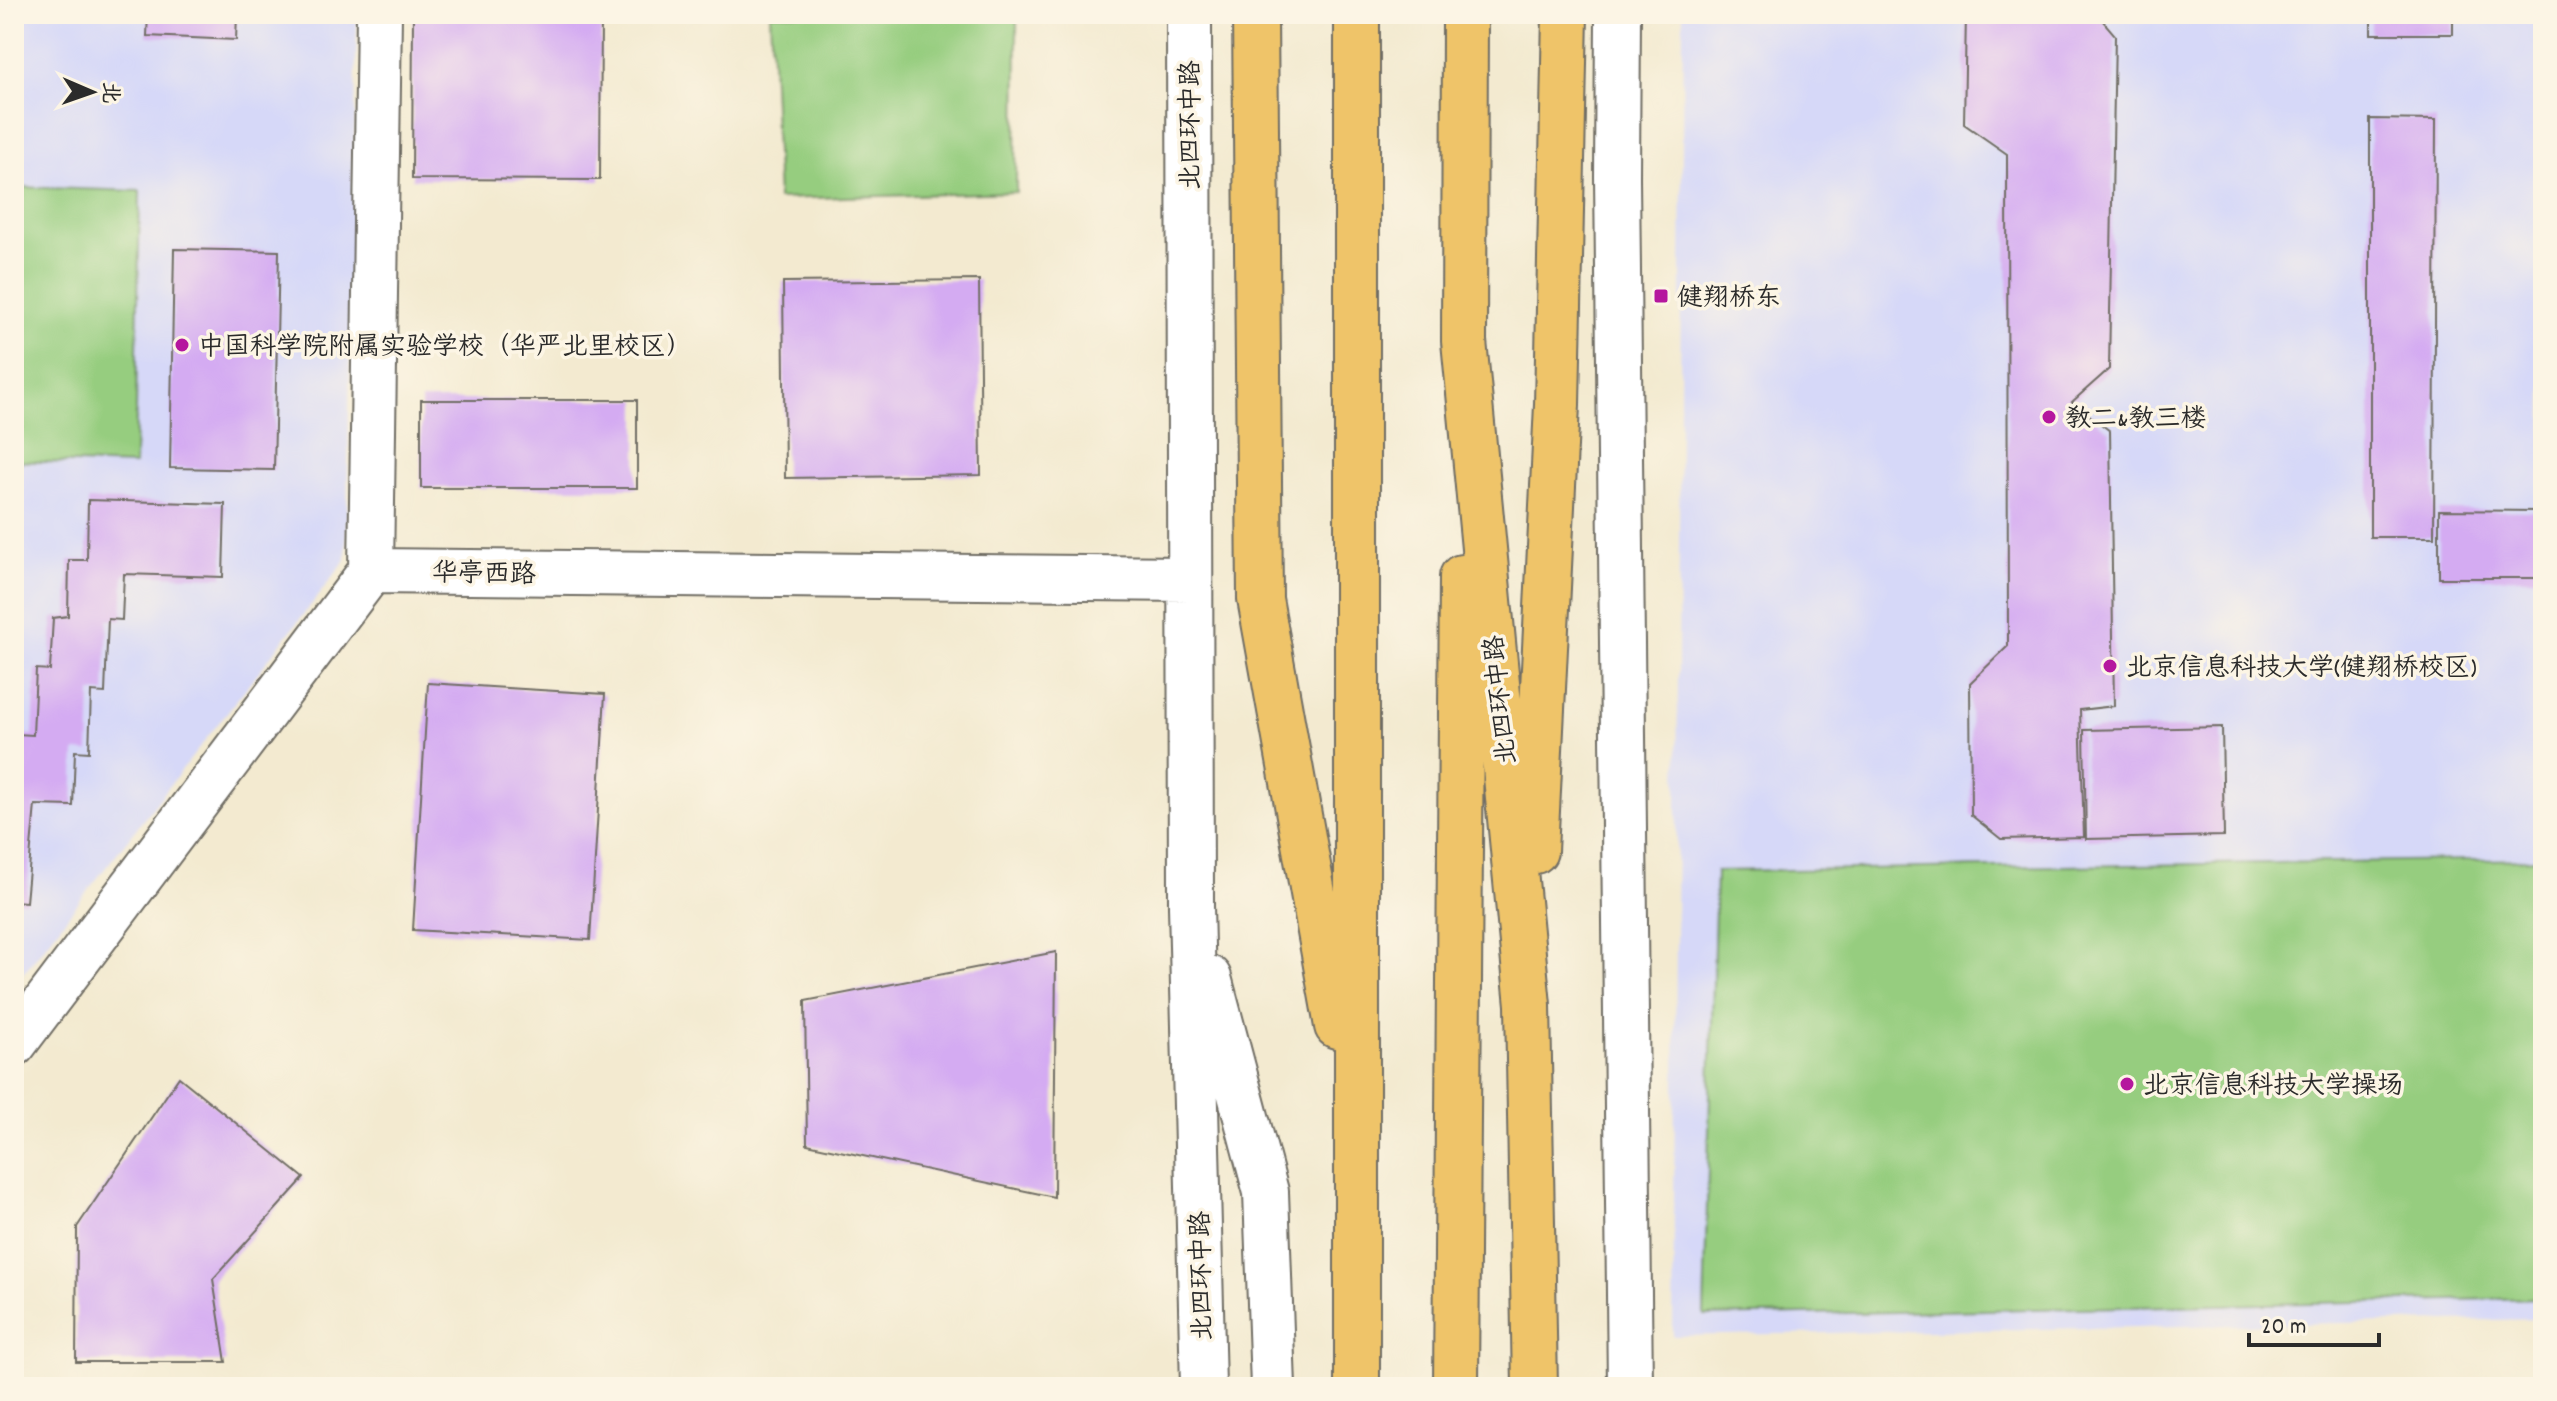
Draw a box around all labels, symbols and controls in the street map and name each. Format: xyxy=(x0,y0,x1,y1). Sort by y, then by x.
north arrow xyxy=(52,52,132,132)
street label: 北四环中路 xyxy=(1174,60,1211,190)
text: 北 xyxy=(93,81,124,104)
place label: 健翔桥东 xyxy=(1677,281,1781,318)
marker: 健翔桥东 xyxy=(1652,287,1670,305)
place label: 中国科学院附属实验学校（华严北里校区） xyxy=(198,330,692,367)
marker: 中国科学院附属实验学校（华严北里校区） xyxy=(173,336,191,354)
place label: 教二&教三楼 xyxy=(2065,402,2206,439)
marker: 教二&教三楼 xyxy=(2040,408,2058,426)
street label: 华亭西路 xyxy=(432,556,536,595)
street label: 北四环中路 xyxy=(1477,633,1528,766)
place label: 北京信息科技大学(健翔桥校区) xyxy=(2126,651,2477,688)
marker: 北京信息科技大学(健翔桥校区) xyxy=(2101,657,2119,675)
place label: 北京信息科技大学操场 xyxy=(2143,1069,2403,1106)
marker: 北京信息科技大学操场 xyxy=(2118,1075,2136,1093)
street label: 北四环中路 xyxy=(1184,1211,1223,1341)
scale bar xyxy=(2249,1297,2379,1347)
text: 20 m xyxy=(2261,1311,2307,1345)

